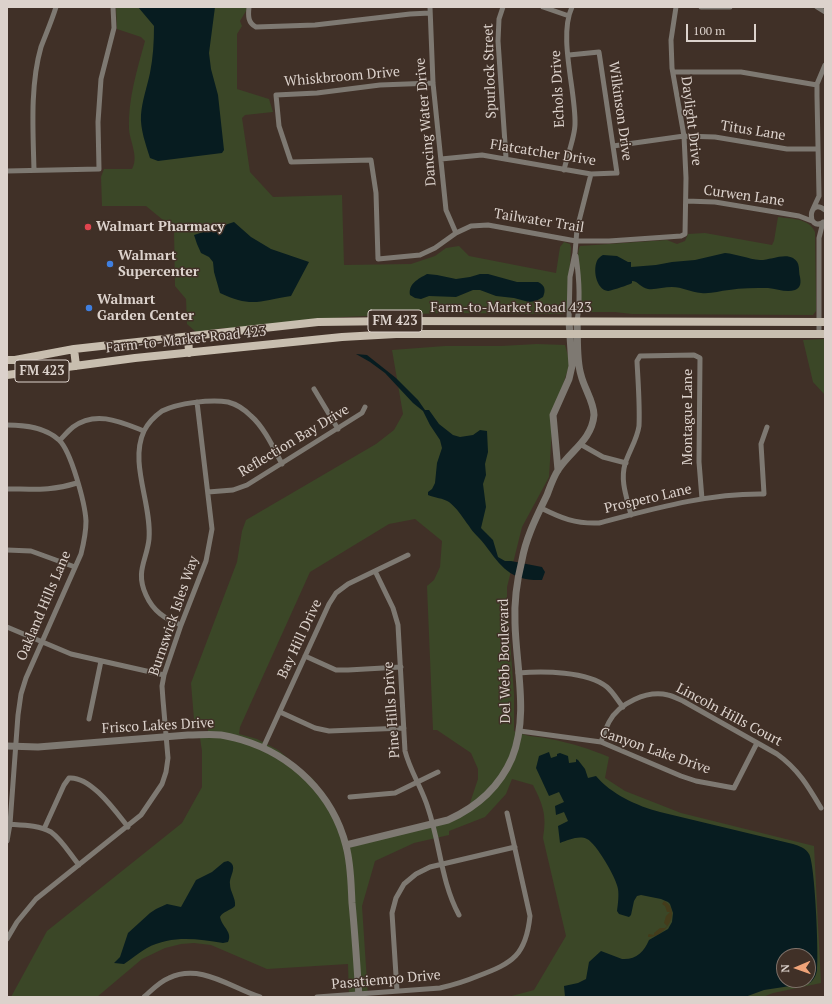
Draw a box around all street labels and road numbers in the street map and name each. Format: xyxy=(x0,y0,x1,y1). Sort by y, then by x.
street label: Spurlock Street xyxy=(480,23,500,119)
street label: Echols Drive xyxy=(548,50,568,128)
street label: Dancing Water Drive xyxy=(412,57,440,187)
street label: Wilkinson Drive xyxy=(605,60,635,162)
street label: Whiskbroom Drive xyxy=(283,64,401,90)
street label: Daylight Drive xyxy=(677,75,705,167)
street label: Titus Lane xyxy=(719,118,787,144)
street label: Flatcatcher Drive xyxy=(489,136,597,170)
street label: Curwen Lane xyxy=(702,182,786,210)
street label: Tailwater Trail xyxy=(493,206,585,236)
street label: Farm-to-Market Road 423 xyxy=(430,300,592,316)
road number: FM 423 xyxy=(368,310,422,332)
street label: Farm-to-Market Road 423 xyxy=(105,323,267,357)
road number: FM 423 xyxy=(15,360,69,382)
street label: Montague Lane xyxy=(680,369,696,465)
street label: Reflection Bay Drive xyxy=(236,401,352,481)
street label: Prospero Lane xyxy=(603,481,693,517)
street label: Oakland Hills Lane xyxy=(13,548,75,664)
street label: Burnswick Isles Way xyxy=(146,554,202,678)
street label: Bay Hill Drive xyxy=(274,597,326,681)
street label: Del Webb Boulevard xyxy=(496,598,514,724)
street label: Pine Hills Drive xyxy=(380,661,404,759)
street label: Lincoln Hills Court xyxy=(673,680,785,750)
street label: Frisco Lakes Drive xyxy=(101,715,215,737)
street label: Canyon Lake Drive xyxy=(597,724,713,778)
street label: Pasatiempo Drive xyxy=(331,967,441,993)

